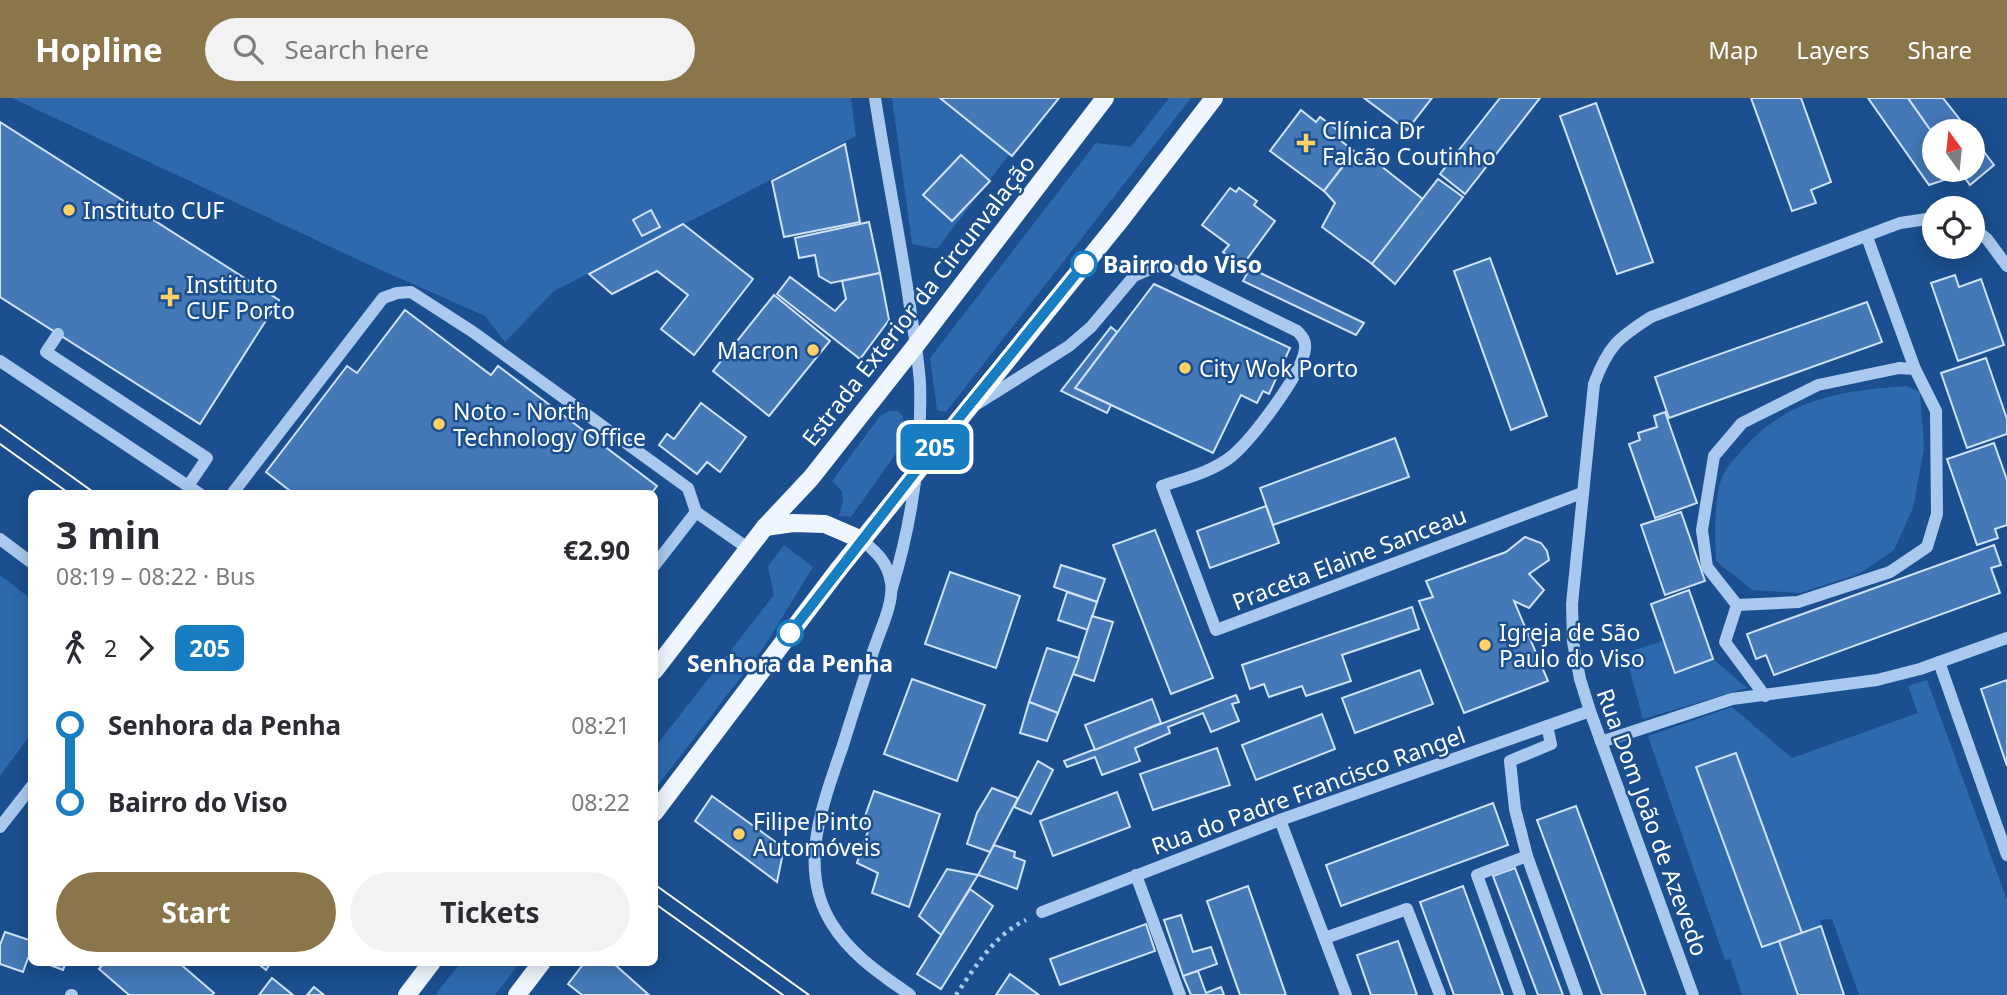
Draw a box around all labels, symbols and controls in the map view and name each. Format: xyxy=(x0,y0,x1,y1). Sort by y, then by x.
search box xyxy=(205,18,695,81)
text: Hopline xyxy=(35,27,163,72)
icon: search xyxy=(229,30,267,68)
text: Search here xyxy=(285,31,429,67)
text: Map xyxy=(1708,33,1758,66)
text: Layers xyxy=(1796,33,1870,66)
text: Share xyxy=(1908,33,1972,66)
place label: Clínica Dr Falcão Coutinho xyxy=(1322,114,1496,172)
north arrow xyxy=(1922,119,1984,182)
map controls xyxy=(1922,119,1985,259)
marker: Clínica Dr Falcão Coutinho xyxy=(1296,133,1316,153)
street label: Estrada Exterior da Circunvalação xyxy=(794,148,1042,452)
place label: Instituto CUF xyxy=(83,194,224,226)
button: locate xyxy=(1922,196,1985,259)
marker: Instituto CUF xyxy=(61,202,77,218)
place label: Bairro do Viso xyxy=(1103,248,1262,280)
marker: Bairro do Viso xyxy=(1071,251,1097,277)
place label: Instituto CUF Porto xyxy=(186,268,295,326)
marker: Instituto CUF Porto xyxy=(160,287,180,307)
place label: Macron xyxy=(717,334,799,366)
marker: Macron xyxy=(805,342,821,358)
place label: City Wok Porto xyxy=(1199,352,1358,384)
marker: City Wok Porto xyxy=(1177,360,1193,376)
place label: Noto - North Technology Office xyxy=(453,395,646,453)
marker: Noto - North Technology Office xyxy=(431,416,447,432)
line badge: 205 xyxy=(895,424,975,470)
text: 205 xyxy=(914,430,956,463)
street label: Praceta Elaine Sanceau xyxy=(1227,499,1471,617)
text: 3 min xyxy=(56,508,161,560)
text: €2.90 xyxy=(563,532,630,568)
text: 08:19 – 08:22 · Bus xyxy=(56,560,255,592)
place label: Igreja de São Paulo do Viso xyxy=(1499,616,1645,674)
marker: Senhora da Penha xyxy=(777,620,803,646)
icon: walk xyxy=(56,629,94,667)
icon: forward xyxy=(127,629,165,667)
text: 205 xyxy=(189,631,230,664)
text: 2 xyxy=(104,632,117,664)
marker: Igreja de São Paulo do Viso xyxy=(1477,637,1493,653)
place label: Senhora da Penha xyxy=(687,647,893,679)
street label: Rua Dom João de Azevedo xyxy=(1590,684,1716,960)
text: Senhora da Penha xyxy=(108,707,341,743)
text: 08:21 xyxy=(571,709,630,741)
street label: Rua do Padre Francisco Rangel xyxy=(1147,718,1469,862)
text: Bairro do Viso xyxy=(108,784,288,820)
text: 08:22 xyxy=(571,786,630,818)
place label: Filipe Pinto Automóveis xyxy=(753,805,881,863)
marker: Filipe Pinto Automóveis xyxy=(731,826,747,842)
button: Start xyxy=(56,872,336,952)
button: Tickets xyxy=(350,872,630,952)

